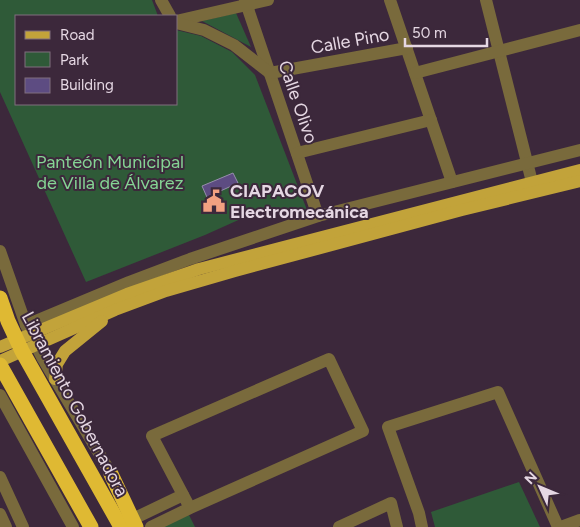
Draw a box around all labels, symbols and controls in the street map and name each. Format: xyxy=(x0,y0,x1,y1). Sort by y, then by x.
legend xyxy=(15,15,178,105)
scale bar xyxy=(405,15,488,47)
street label: Calle Pino xyxy=(309,23,391,59)
text: 50 m xyxy=(412,24,447,42)
text: Road xyxy=(60,26,95,44)
text: Park xyxy=(60,51,89,69)
street label: Calle Olivo xyxy=(274,58,322,146)
text: Building xyxy=(60,76,114,94)
park label: Panteón Municipal de Villa de Álvarez xyxy=(36,151,184,194)
place label: CIAPACOV Electromecánica xyxy=(230,180,369,223)
public building icon: CIAPACOV Electromecánica xyxy=(201,188,227,214)
street label: Libramiento Gobernadora xyxy=(17,308,133,500)
north arrow xyxy=(515,462,565,512)
text: N xyxy=(521,469,541,488)

